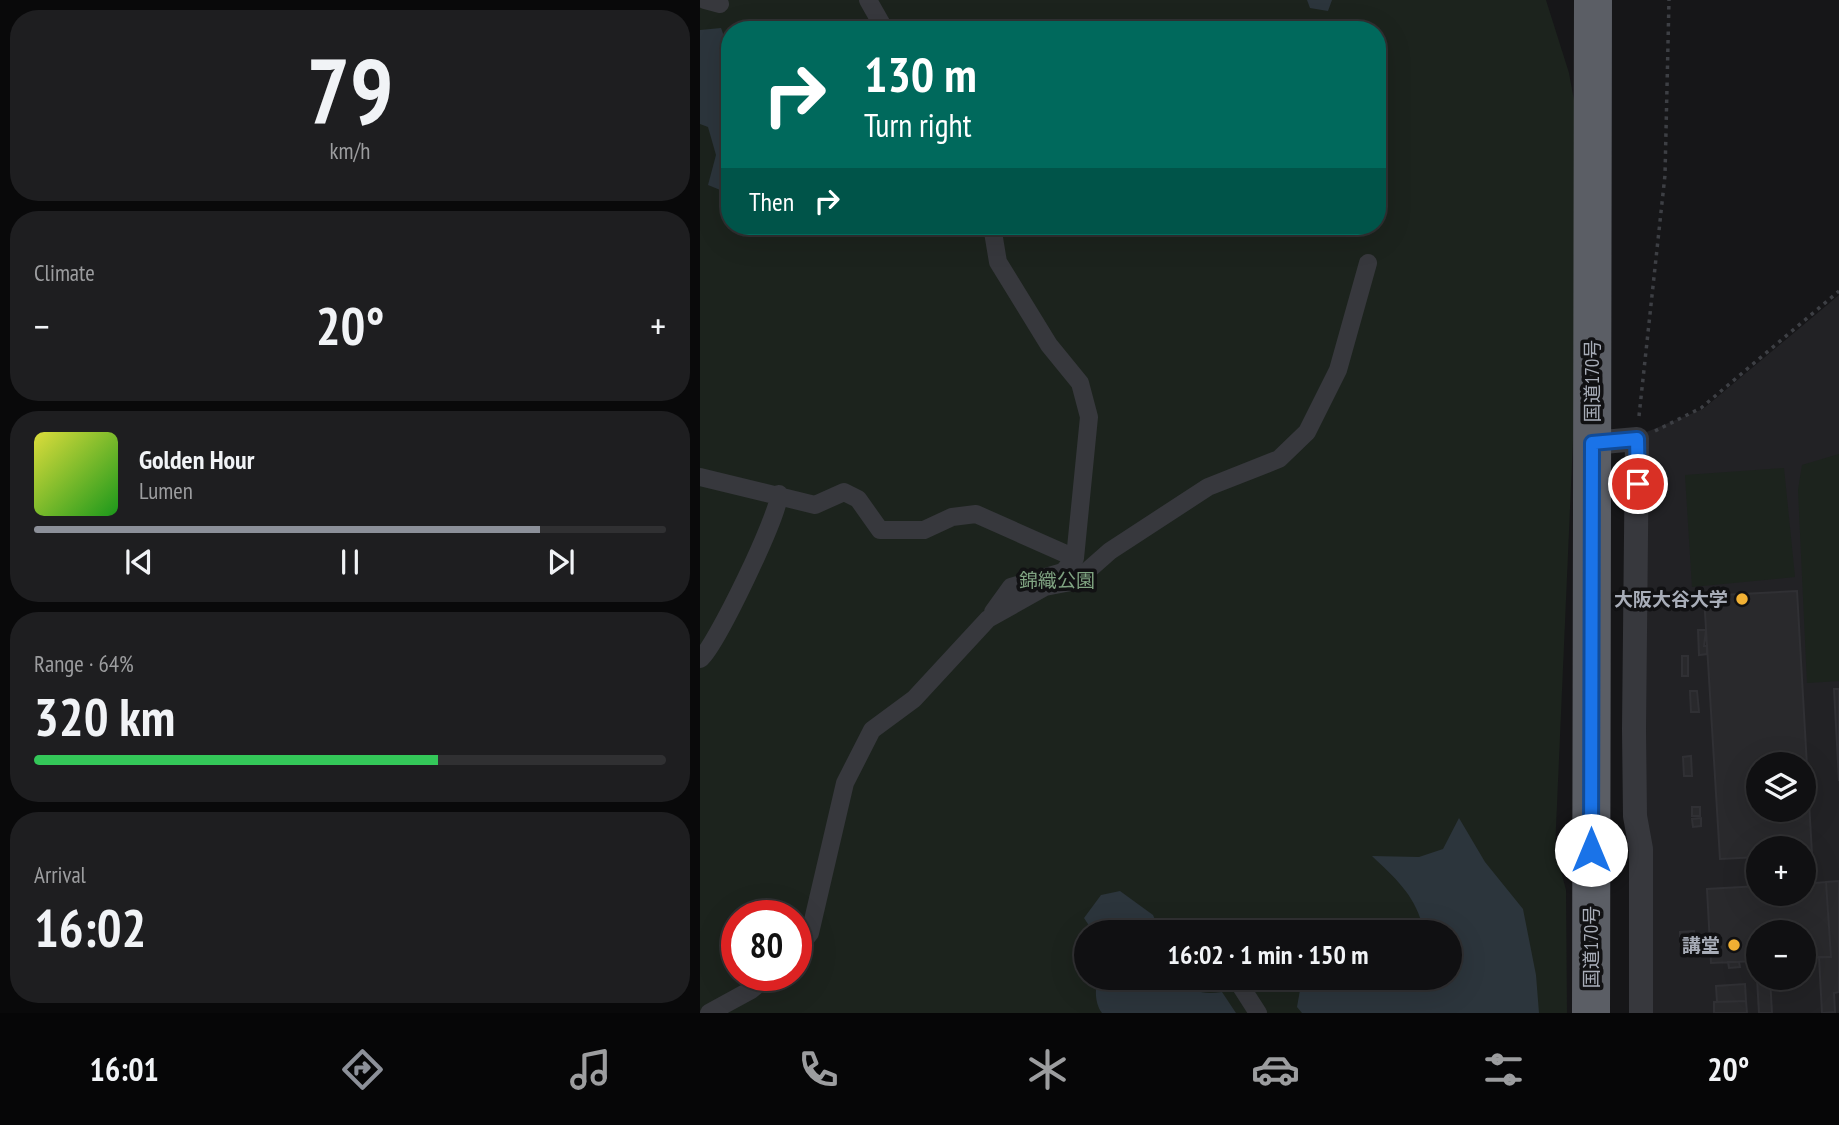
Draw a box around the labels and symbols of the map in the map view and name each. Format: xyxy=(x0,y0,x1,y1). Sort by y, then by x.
street label: 国道170号 xyxy=(1580,340,1604,422)
pin xyxy=(1608,454,1668,514)
park label: 錦織公園 xyxy=(1019,568,1095,592)
place label: 大阪大谷大学 xyxy=(1614,587,1728,611)
marker: 大阪大谷大学 xyxy=(1734,591,1750,607)
position arrow xyxy=(1554,813,1628,887)
speed limit sign: 80 xyxy=(721,900,812,991)
street label: 国道170号 xyxy=(1579,906,1603,988)
place label: 講堂 xyxy=(1682,933,1720,957)
marker: 講堂 xyxy=(1726,937,1742,953)

